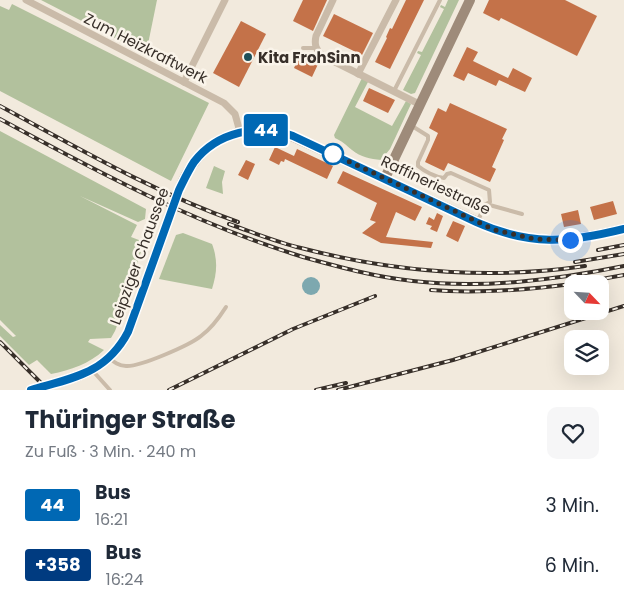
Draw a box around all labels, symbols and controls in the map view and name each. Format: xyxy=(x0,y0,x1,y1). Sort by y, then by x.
street label: Zum Heizkraftwerk xyxy=(81,8,212,88)
place label: Kita FrohSinn xyxy=(258,47,361,68)
marker: Kita FrohSinn xyxy=(242,51,254,63)
line badge: 44 xyxy=(244,114,288,146)
text: 44 xyxy=(254,117,278,142)
unlabelled marker xyxy=(322,143,344,165)
street label: Raffineriestraße xyxy=(378,150,494,220)
street label: Leipziger Chaussee xyxy=(104,185,174,327)
your location xyxy=(558,228,583,253)
north arrow xyxy=(564,275,609,320)
map controls xyxy=(564,275,609,375)
button: layers xyxy=(564,330,609,375)
text: Thüringer Straße xyxy=(25,403,236,436)
button: heart xyxy=(547,407,599,459)
text: Zu Fuß · 3 Min. · 240 m xyxy=(25,440,196,463)
text: Bus xyxy=(95,479,131,506)
text: 44 xyxy=(40,492,65,517)
text: 3 Min. xyxy=(546,492,599,519)
text: 16:21 xyxy=(95,508,128,531)
text: Bus xyxy=(106,539,142,566)
text: +358 xyxy=(35,552,81,577)
text: 6 Min. xyxy=(545,552,599,579)
text: 16:24 xyxy=(106,568,144,591)

